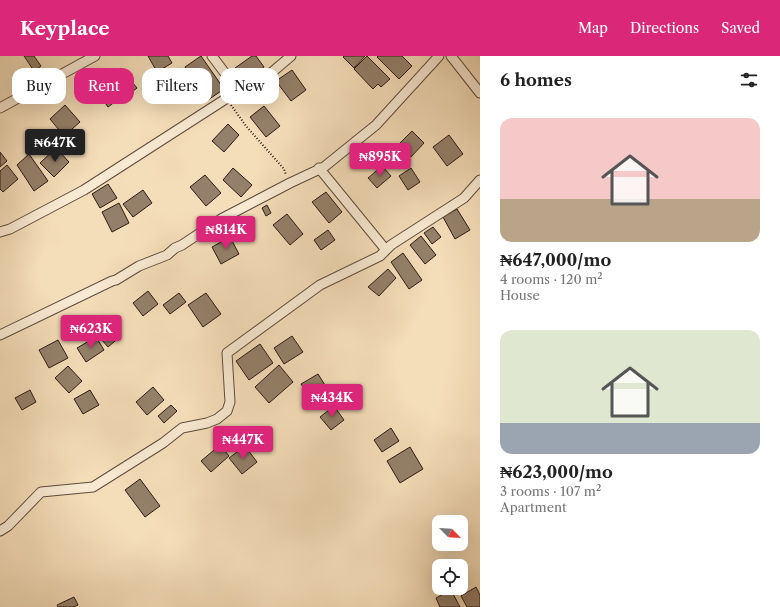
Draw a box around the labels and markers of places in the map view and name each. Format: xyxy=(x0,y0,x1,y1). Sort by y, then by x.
pin: ₦647K xyxy=(27,129,83,163)
pin: ₦895K xyxy=(352,143,408,177)
pin: ₦814K xyxy=(198,216,254,250)
pin: ₦623K xyxy=(63,315,119,349)
pin: ₦434K xyxy=(304,384,360,418)
pin: ₦447K xyxy=(215,426,271,460)

